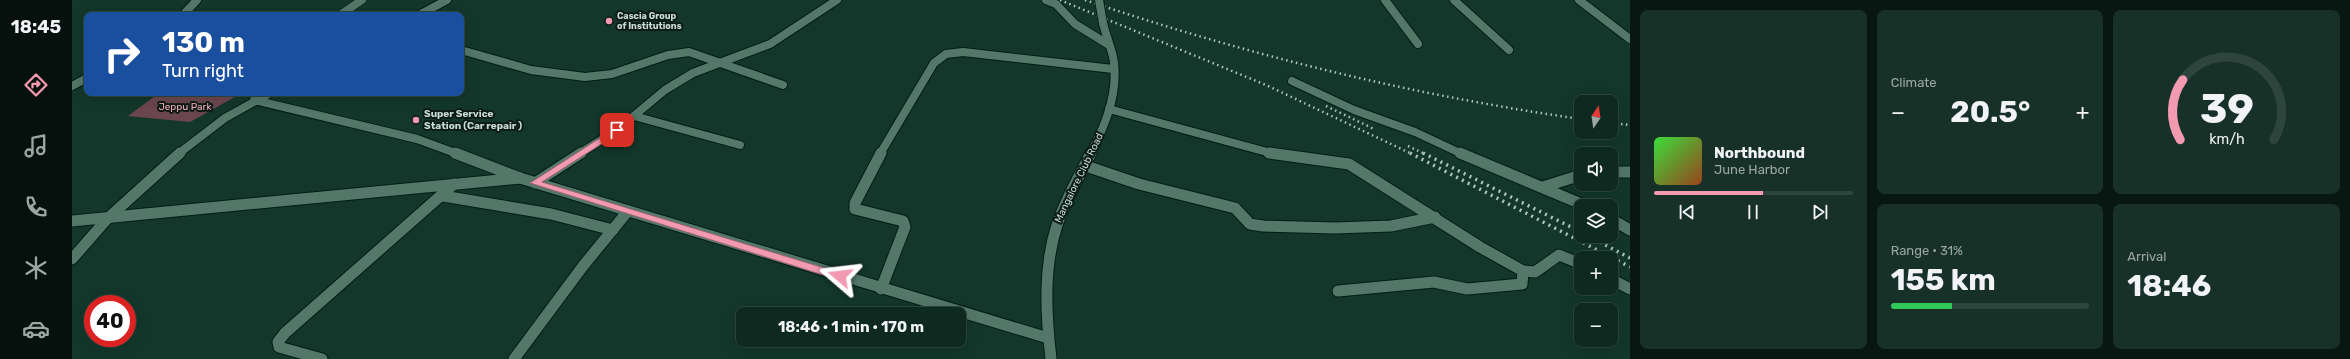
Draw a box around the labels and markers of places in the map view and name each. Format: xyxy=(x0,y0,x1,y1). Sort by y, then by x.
place label: Cascia Group of Institutions xyxy=(617,11,682,31)
marker: Cascia Group of Institutions xyxy=(604,16,614,26)
place label: Super Service Station (Car repair ) xyxy=(424,108,522,132)
pin xyxy=(600,113,634,147)
marker: Super Service Station (Car repair ) xyxy=(411,115,421,125)

